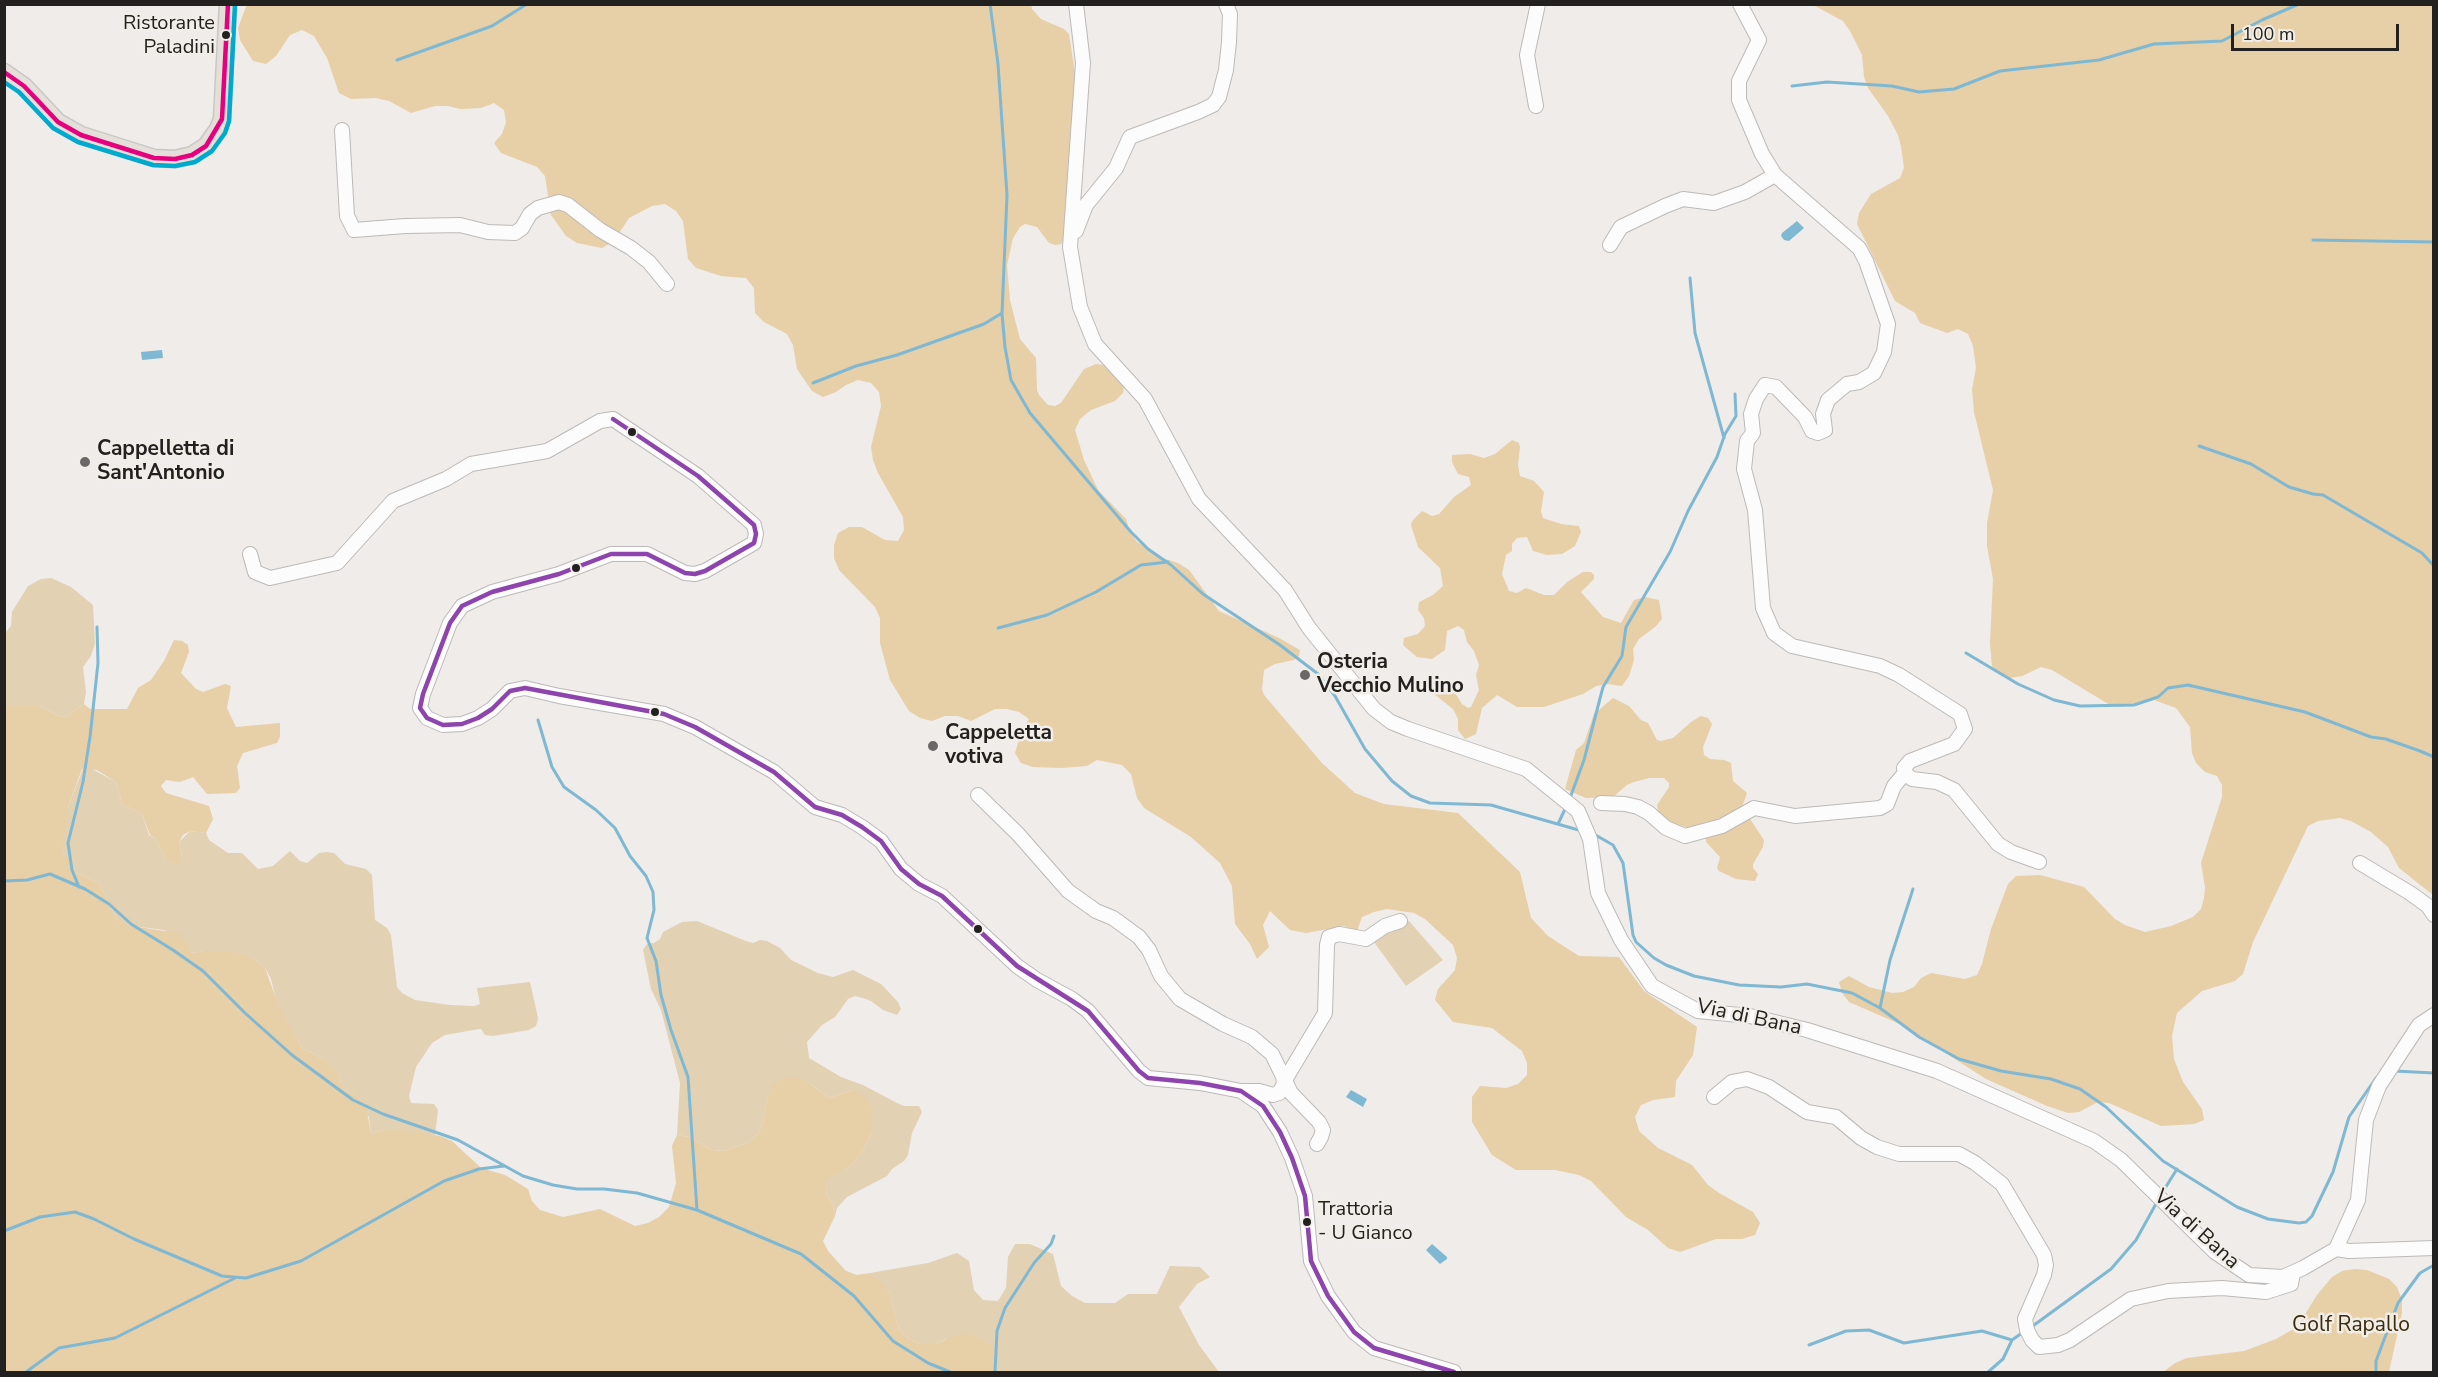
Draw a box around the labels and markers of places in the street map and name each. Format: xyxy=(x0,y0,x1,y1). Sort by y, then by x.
place label: Ristorante Paladini xyxy=(123,12,215,59)
marker: Ristorante Paladini xyxy=(220,29,232,41)
unlabelled marker xyxy=(626,426,638,438)
place label: Cappelletta di Sant'Antonio xyxy=(97,437,234,487)
marker: Cappelletta di Sant'Antonio xyxy=(78,455,92,469)
unlabelled marker xyxy=(570,562,582,574)
place label: Osteria Vecchio Mulino xyxy=(1317,650,1464,700)
marker: Osteria Vecchio Mulino xyxy=(1298,668,1312,682)
unlabelled marker xyxy=(649,706,661,718)
place label: Cappeletta votiva xyxy=(945,721,1052,771)
marker: Cappeletta votiva xyxy=(926,739,940,753)
unlabelled marker xyxy=(972,923,984,935)
place label: Trattoria - U Gianco xyxy=(1318,1198,1413,1245)
marker: Trattoria - U Gianco xyxy=(1301,1216,1313,1228)

